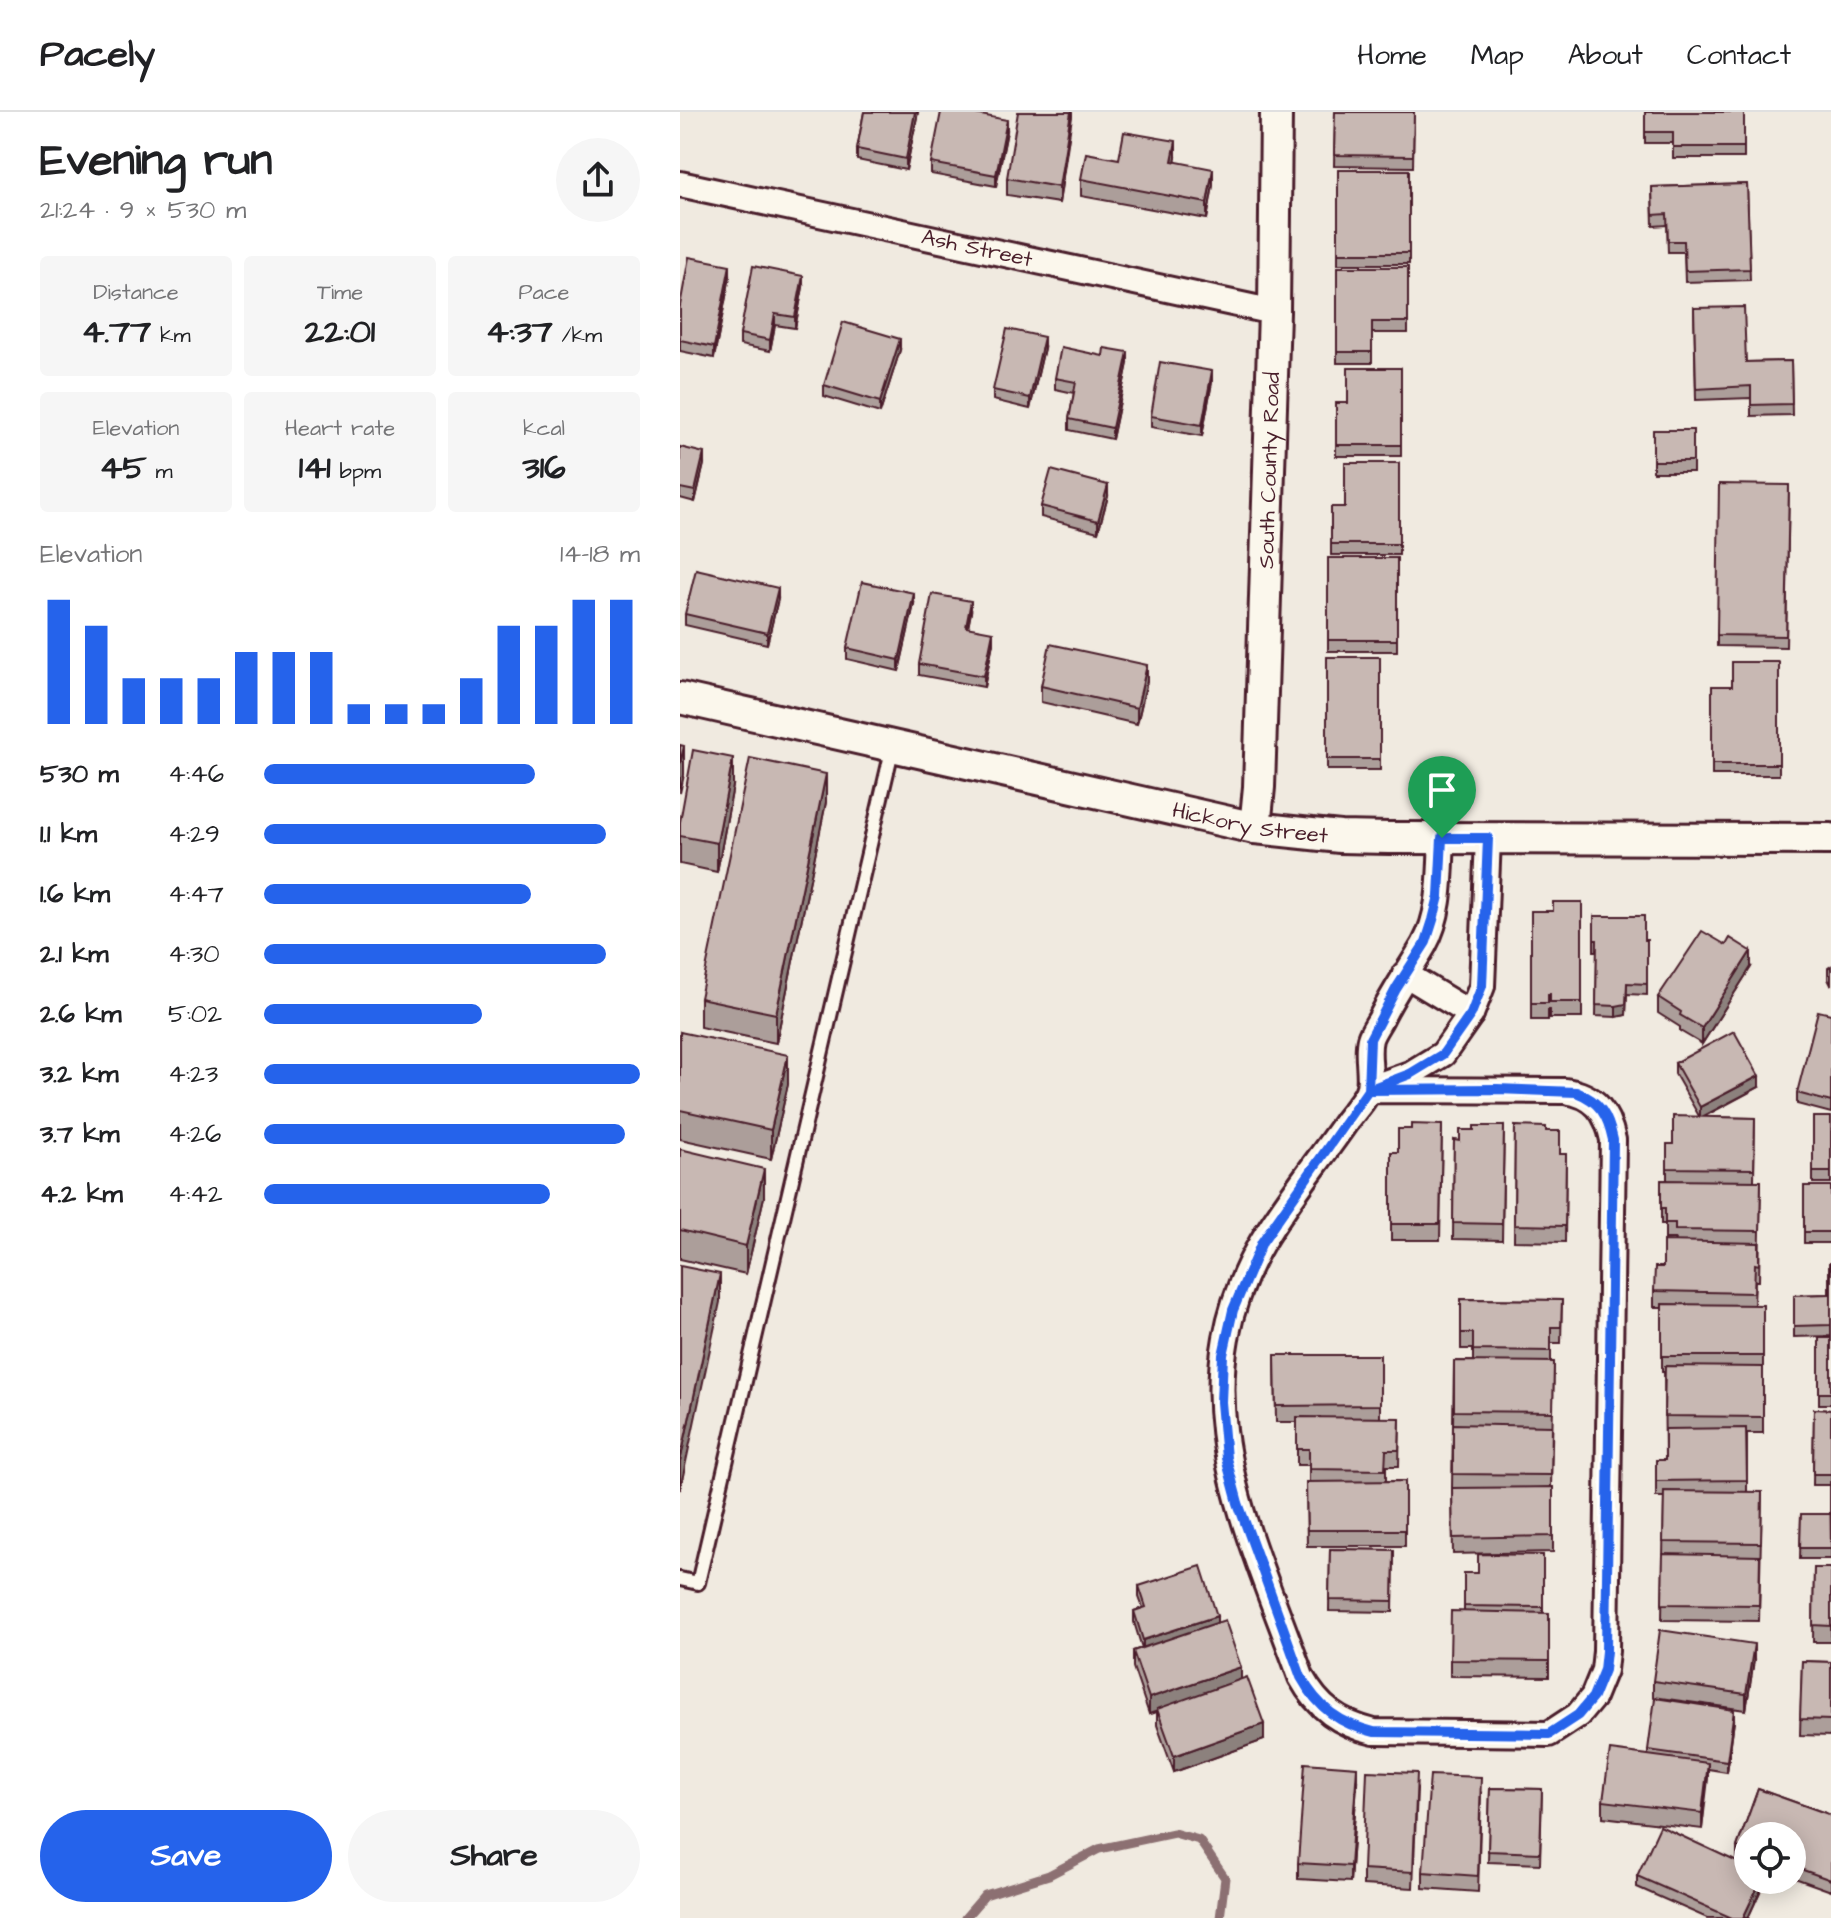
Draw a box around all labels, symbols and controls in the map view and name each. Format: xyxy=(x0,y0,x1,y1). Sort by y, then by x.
text: Pacely xyxy=(40,29,155,81)
text: Home xyxy=(1357,36,1427,75)
text: Map xyxy=(1471,36,1524,75)
text: About xyxy=(1568,36,1643,75)
text: Contact xyxy=(1687,36,1791,75)
text: Evening run xyxy=(40,131,272,192)
button: share xyxy=(556,138,640,222)
text: 21:24 · 9 × 530 m xyxy=(40,192,246,228)
street label: Ash Street xyxy=(919,221,1036,275)
text: Distance xyxy=(93,277,179,308)
text: Time xyxy=(317,277,363,308)
text: Pace xyxy=(518,277,570,308)
text: 4.77 xyxy=(81,308,151,356)
text: 22:01 xyxy=(305,308,375,356)
text: 4:37 xyxy=(486,308,553,356)
text: km xyxy=(151,320,191,351)
text: /km xyxy=(553,320,602,351)
street label: South County Road xyxy=(1250,372,1288,569)
text: Elevation xyxy=(93,413,179,444)
text: Heart rate xyxy=(285,413,395,444)
text: kcal xyxy=(523,413,565,444)
text: 45 xyxy=(99,444,147,492)
text: 141 xyxy=(299,444,331,492)
text: 316 xyxy=(523,444,565,492)
text: m xyxy=(147,456,173,487)
text: bpm xyxy=(331,456,381,487)
text: Elevation xyxy=(40,536,142,572)
text: 14–18 m xyxy=(560,536,640,572)
text: 530 m xyxy=(40,756,119,792)
text: 4:46 xyxy=(168,756,224,792)
pin xyxy=(1408,756,1476,838)
icon: arrive xyxy=(1420,768,1464,812)
street label: Hickory Street xyxy=(1169,794,1330,851)
text: 1.1 km xyxy=(40,816,97,852)
text: 4:29 xyxy=(168,816,220,852)
text: 1.6 km xyxy=(40,876,110,912)
text: 4:47 xyxy=(168,876,224,912)
text: 2.1 km xyxy=(40,936,108,972)
text: 4:30 xyxy=(168,936,220,972)
text: 2.6 km xyxy=(40,996,121,1032)
text: 5:02 xyxy=(168,996,222,1032)
text: 3.2 km xyxy=(40,1056,118,1092)
text: 4:23 xyxy=(168,1056,218,1092)
text: 3.7 km xyxy=(40,1116,120,1152)
text: 4:26 xyxy=(168,1116,221,1152)
text: 4.2 km xyxy=(40,1176,123,1212)
text: 4:42 xyxy=(168,1176,223,1212)
button: Save xyxy=(40,1810,332,1902)
button: Share xyxy=(348,1810,640,1902)
map controls xyxy=(1734,1822,1806,1894)
button: locate xyxy=(1734,1822,1806,1894)

